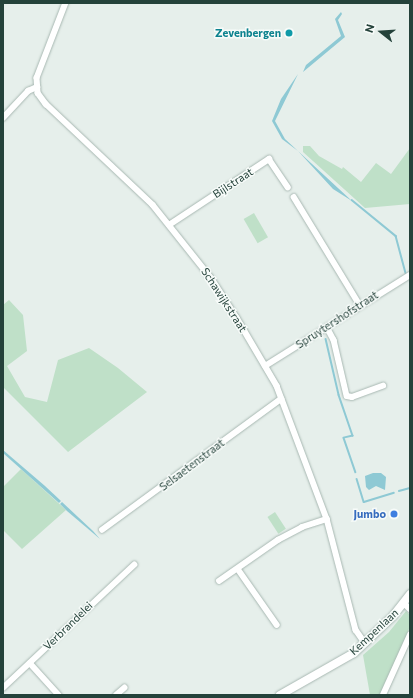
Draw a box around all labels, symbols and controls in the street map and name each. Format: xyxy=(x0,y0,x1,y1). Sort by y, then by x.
north arrow xyxy=(361,12,401,52)
text: N xyxy=(362,23,376,34)
place label: Zevenbergen xyxy=(215,26,281,40)
marker: Zevenbergen xyxy=(284,28,294,38)
street label: Bijlstraat xyxy=(210,165,256,201)
street label: Schawijkstraat xyxy=(198,265,250,335)
street label: Spruytershofstraat xyxy=(293,288,381,352)
street label: Selsaetenstraat xyxy=(157,436,227,494)
place label: Jumbo xyxy=(354,507,386,521)
marker: Jumbo xyxy=(389,509,399,519)
street label: Verbrandelei xyxy=(41,599,95,653)
street label: Kempenlaan xyxy=(347,606,401,658)

